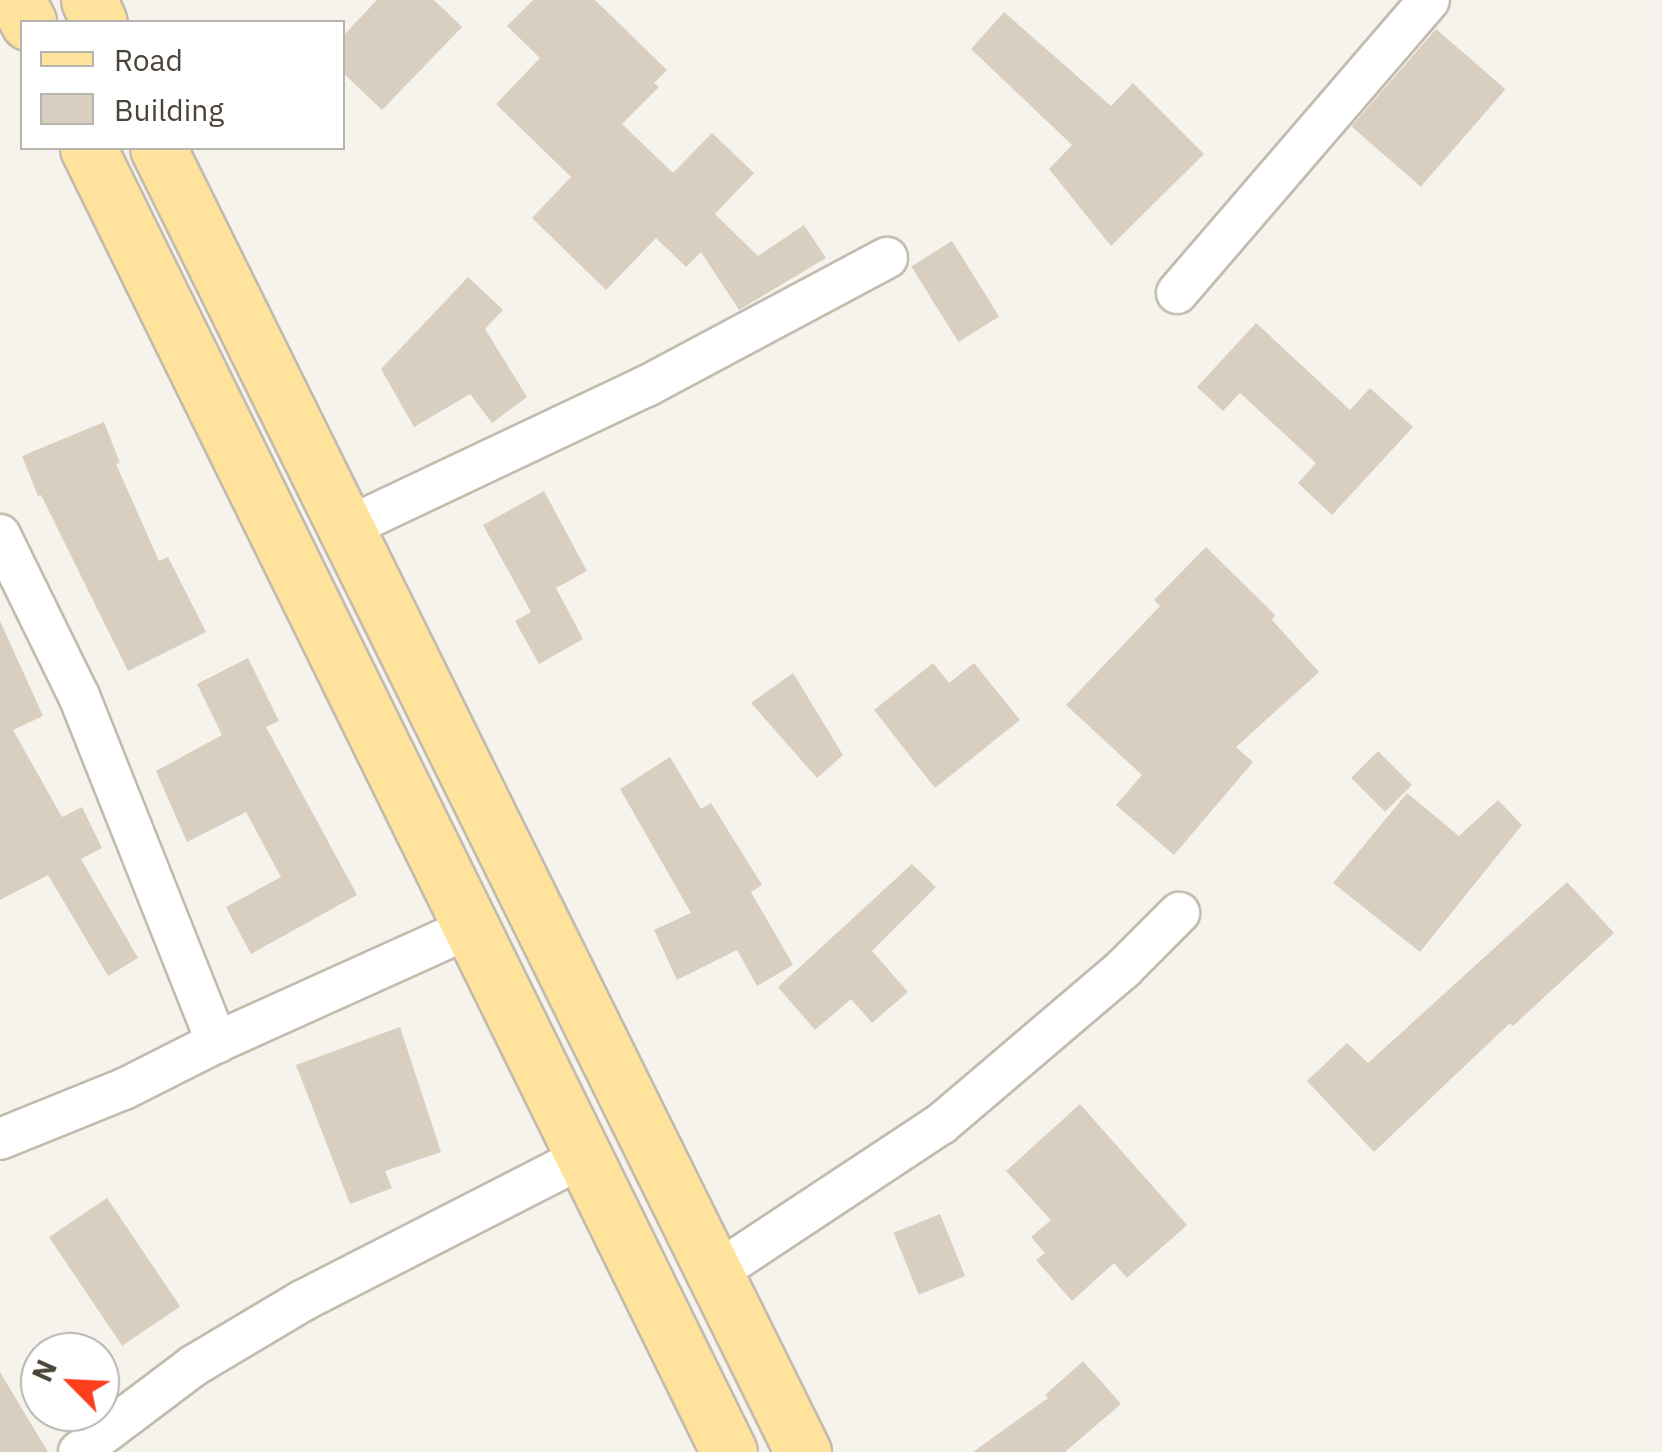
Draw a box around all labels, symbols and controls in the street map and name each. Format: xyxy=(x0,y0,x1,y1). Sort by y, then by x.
legend xyxy=(20,20,345,150)
text: Road xyxy=(114,40,183,79)
text: Building xyxy=(114,90,224,129)
north arrow xyxy=(20,1332,120,1432)
text: N xyxy=(23,1354,65,1387)

